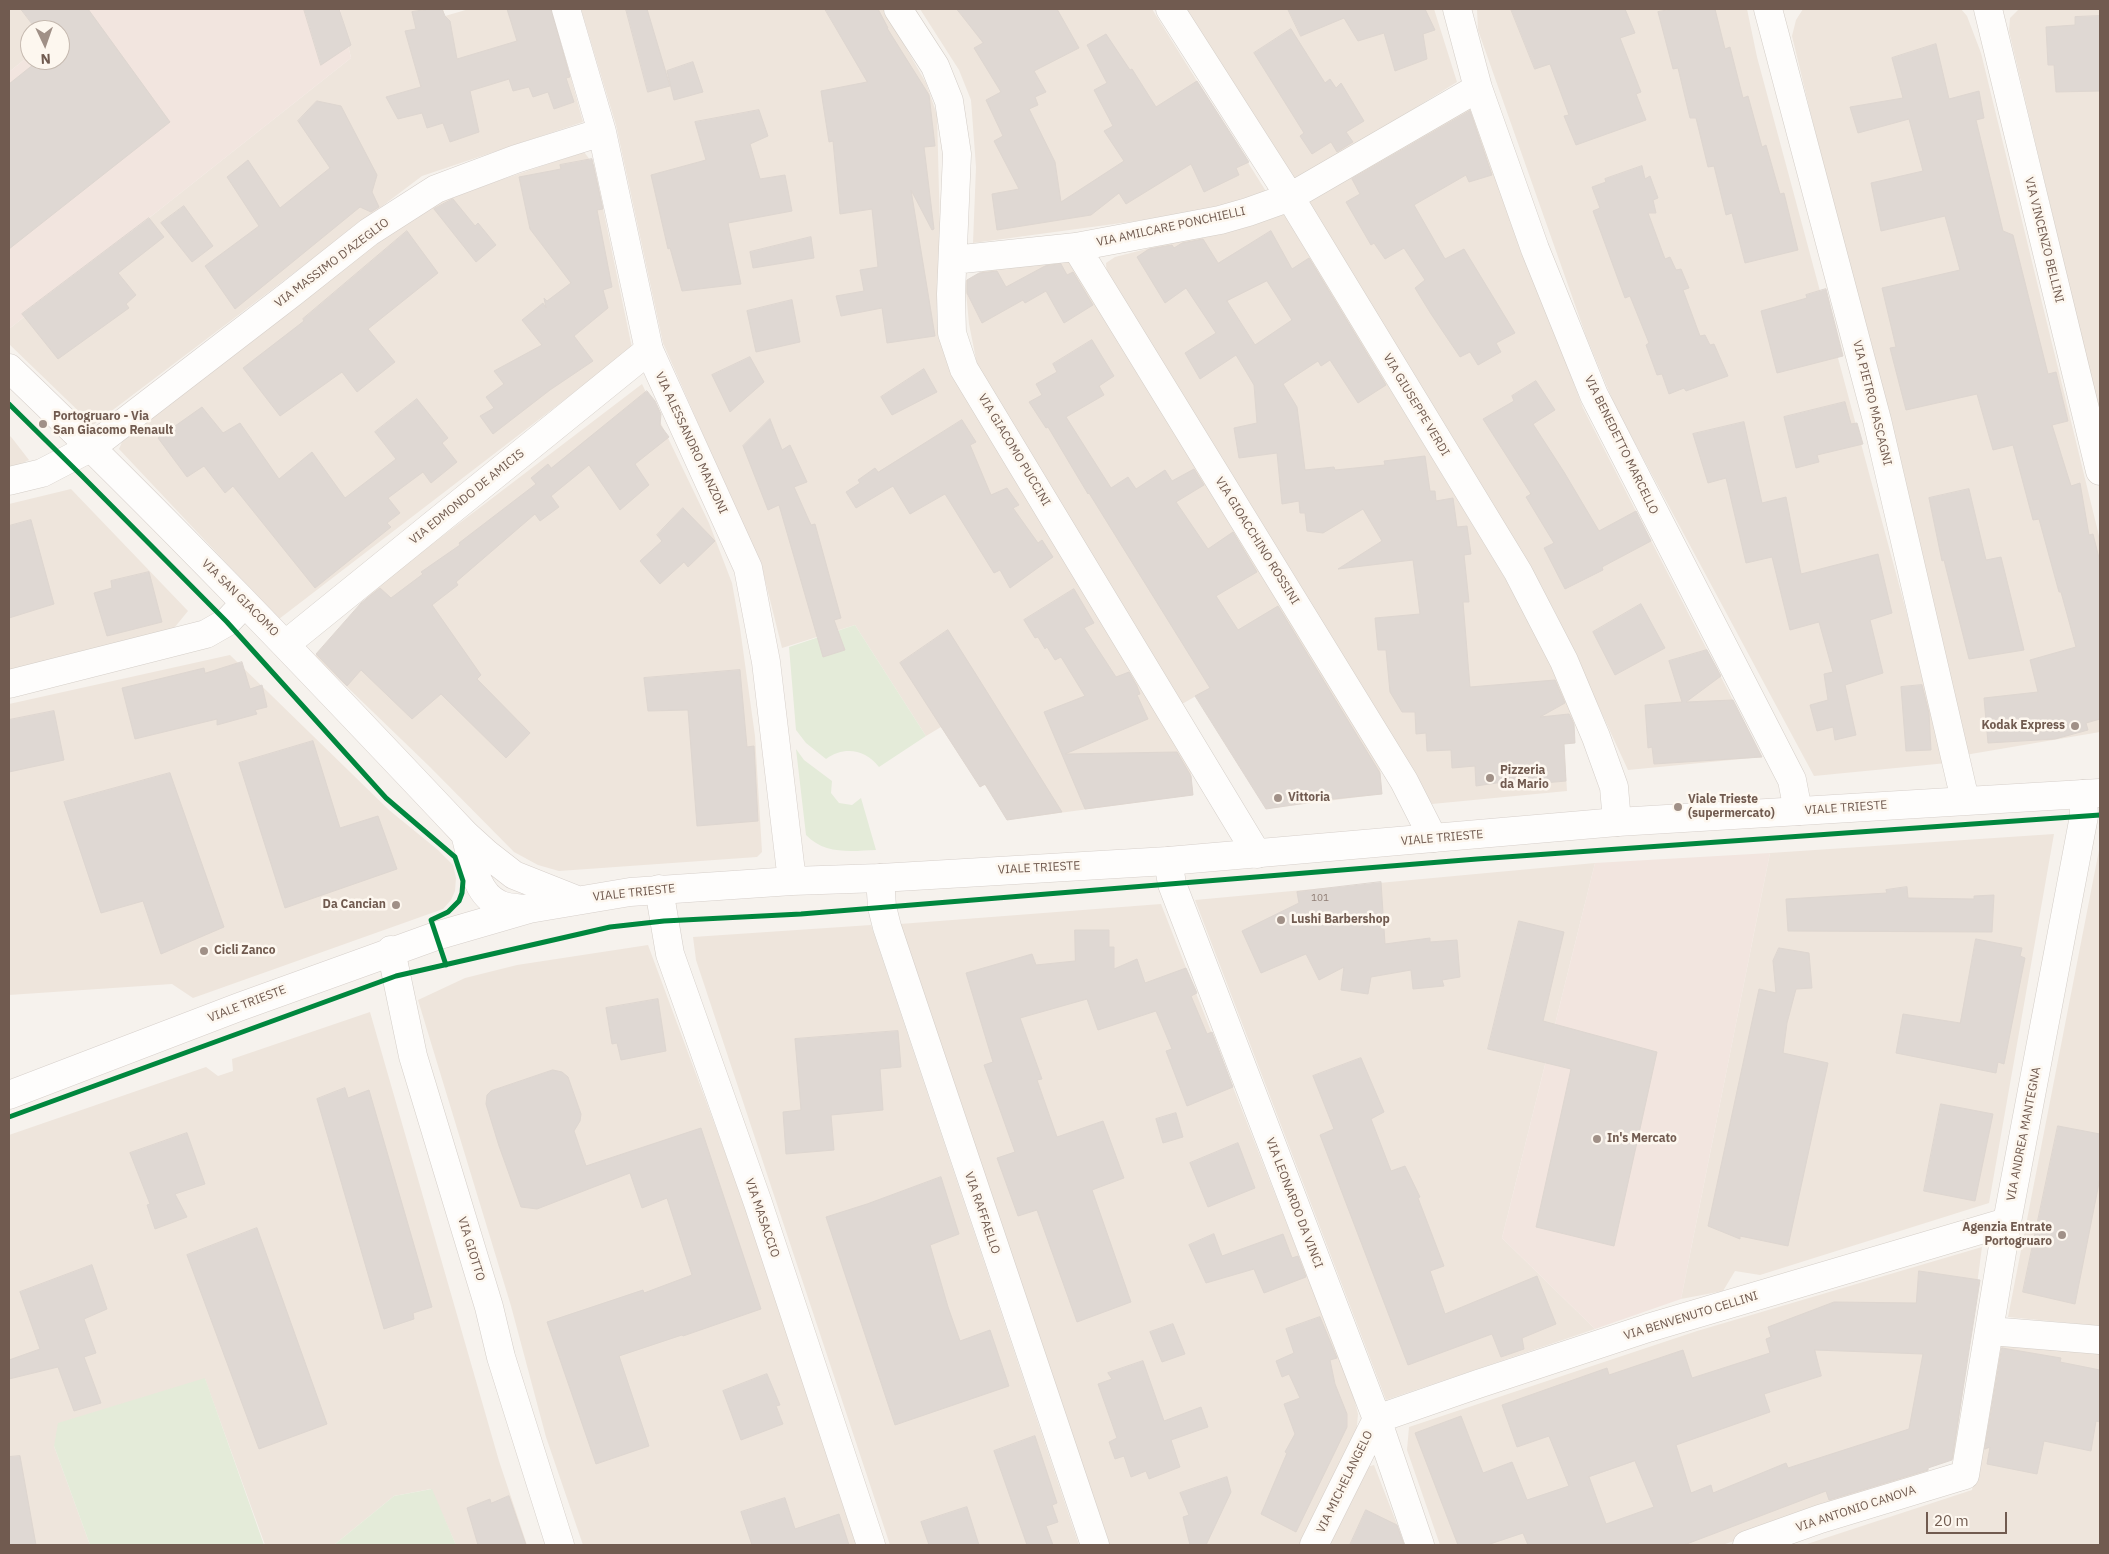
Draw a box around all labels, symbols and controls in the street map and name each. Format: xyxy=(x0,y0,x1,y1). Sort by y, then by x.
north arrow xyxy=(20,20,70,70)
text: N xyxy=(40,50,51,68)
street label: VIA VINCENZO BELLINI xyxy=(2021,176,2067,304)
street label: VIA AMILCARE PONCHIELLI xyxy=(1095,204,1247,250)
street label: VIA MASSIMO D'AZEGLIO xyxy=(272,215,392,311)
street label: VIA PIETRO MASCAGNI xyxy=(1849,339,1895,467)
street label: VIA GIUSEPPE VERDI xyxy=(1380,351,1452,459)
street label: VIA ALESSANDRO MANZONI xyxy=(652,370,730,516)
street label: VIA BENEDETTO MARCELLO xyxy=(1581,373,1661,517)
street label: VIA GIACOMO PUCCINI xyxy=(975,391,1053,509)
place label: Portogruaro - Via San Giacomo Renault xyxy=(53,410,173,438)
marker: Portogruaro - Via San Giacomo Renault xyxy=(37,418,49,430)
street label: VIA EDMONDO DE AMICIS xyxy=(407,446,527,548)
street label: VIA GIOACCHINO ROSSINI xyxy=(1212,475,1302,607)
street label: VIA SAN GIACOMO xyxy=(198,556,282,640)
place label: Kodak Express xyxy=(1981,719,2065,733)
marker: Kodak Express xyxy=(2069,720,2081,732)
place label: Pizzeria da Mario xyxy=(1500,764,1549,792)
marker: Pizzeria da Mario xyxy=(1484,772,1496,784)
place label: Vittoria xyxy=(1288,791,1330,805)
marker: Vittoria xyxy=(1272,792,1284,804)
place label: Viale Trieste (supermercato) xyxy=(1688,793,1775,821)
street label: VIALE TRIESTE xyxy=(1804,798,1888,818)
marker: Viale Trieste (supermercato) xyxy=(1672,801,1684,813)
street label: VIALE TRIESTE xyxy=(1400,827,1484,849)
street label: VIALE TRIESTE xyxy=(997,859,1081,877)
street label: VIALE TRIESTE xyxy=(592,882,676,904)
house number: 101 xyxy=(1311,892,1329,904)
place label: Da Cancian xyxy=(323,898,386,912)
marker: Da Cancian xyxy=(390,899,402,911)
place label: Lushi Barbershop xyxy=(1291,913,1390,927)
marker: Lushi Barbershop xyxy=(1275,914,1287,926)
place label: Cicli Zanco xyxy=(214,944,276,958)
marker: Cicli Zanco xyxy=(198,945,210,957)
street label: VIALE TRIESTE xyxy=(206,982,288,1026)
street label: VIA ANDREA MANTEGNA xyxy=(2004,1066,2044,1202)
place label: In's Mercato xyxy=(1607,1132,1677,1146)
marker: In's Mercato xyxy=(1591,1133,1603,1145)
street label: VIA LEONARDO DA VINCI xyxy=(1262,1136,1326,1270)
street label: VIA RAFFAELLO xyxy=(961,1170,1003,1256)
street label: VIA MASACCIO xyxy=(742,1177,782,1259)
street label: VIA GIOTTO xyxy=(454,1215,488,1283)
place label: Agenzia Entrate Portogruaro xyxy=(1962,1221,2052,1249)
marker: Agenzia Entrate Portogruaro xyxy=(2056,1229,2068,1241)
street label: VIA BENVENUTO CELLINI xyxy=(1622,1289,1760,1343)
street label: VIA MICHELANGELO xyxy=(1314,1429,1376,1535)
street label: VIA ANTONIO CANOVA xyxy=(1794,1483,1918,1535)
scale bar xyxy=(1929,1502,2010,1534)
text: 20 m xyxy=(1934,1511,1969,1530)

